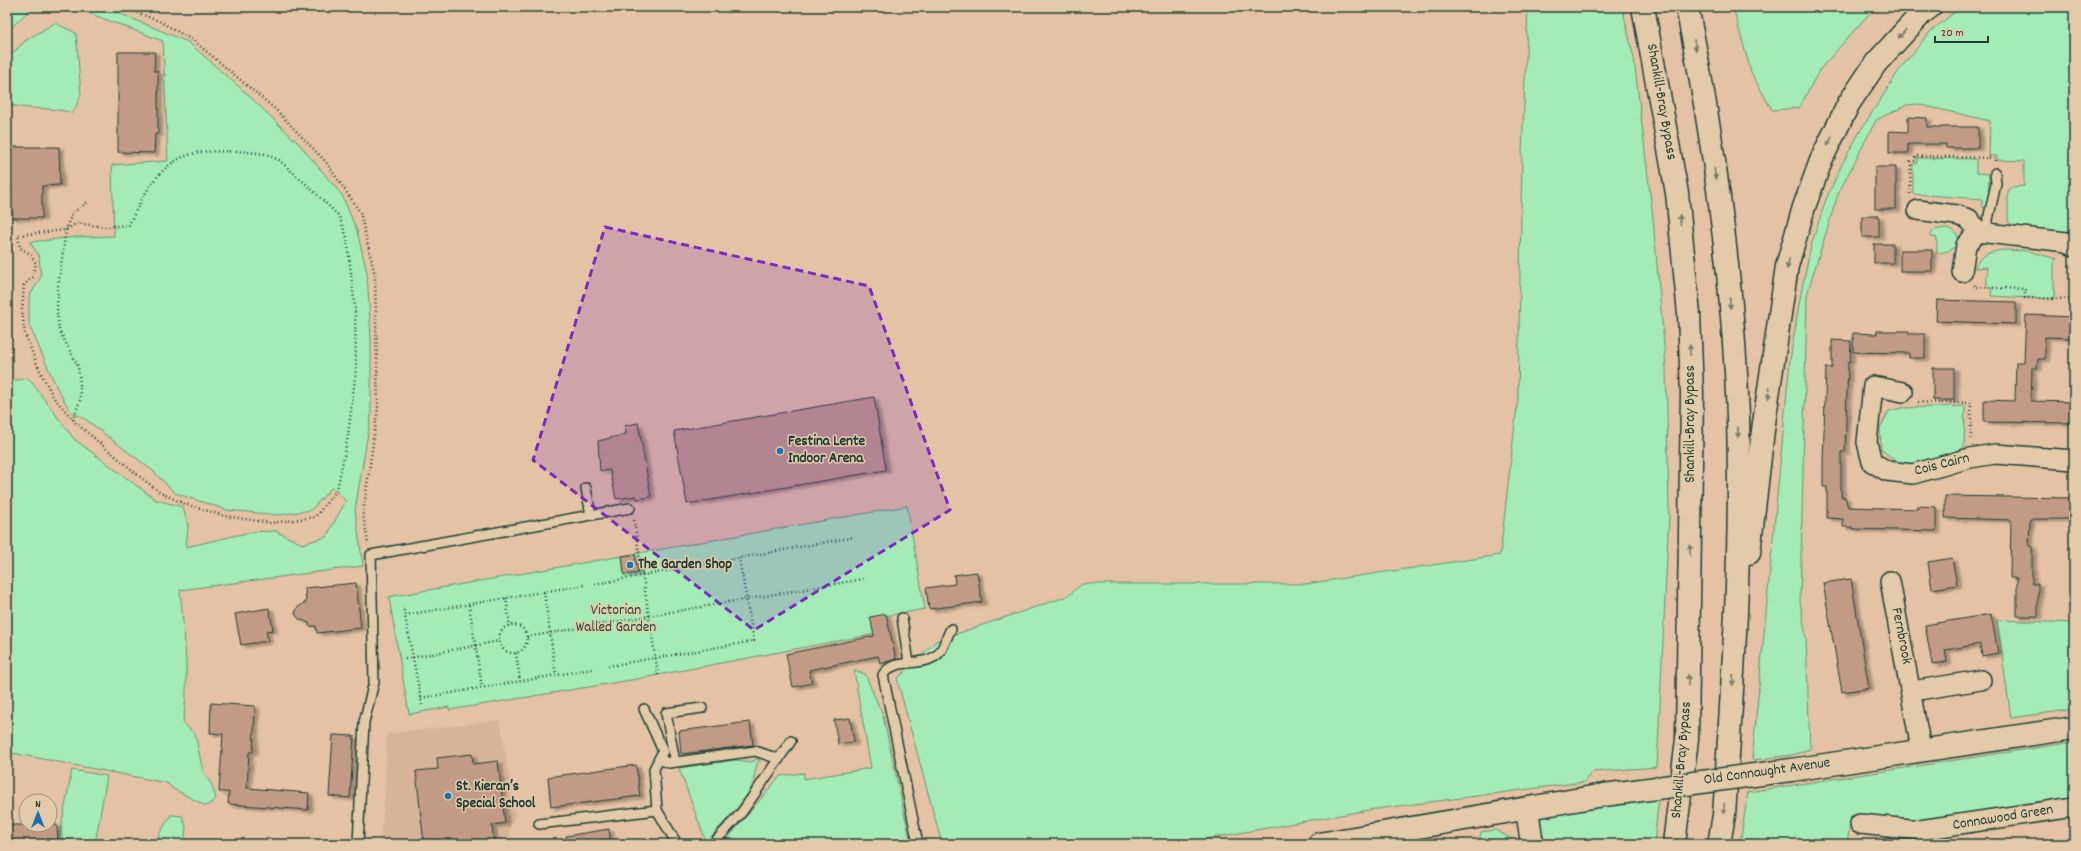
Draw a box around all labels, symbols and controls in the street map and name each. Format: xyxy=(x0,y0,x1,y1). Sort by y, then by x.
scale bar xyxy=(1935,18,1988,44)
text: 20 m xyxy=(1941,25,1964,42)
one-way arrow xyxy=(1898,29,1907,39)
one-way arrow xyxy=(1692,39,1698,51)
street label: Shankill-Bray Bypass xyxy=(1640,42,1682,162)
one-way arrow xyxy=(1827,136,1833,147)
one-way arrow xyxy=(1712,167,1718,180)
one-way arrow xyxy=(1677,214,1683,226)
one-way arrow xyxy=(1784,258,1790,270)
one-way arrow xyxy=(1726,297,1733,309)
one-way arrow xyxy=(1687,344,1694,356)
street label: Shankill-Bray Bypass xyxy=(1680,365,1702,483)
one-way arrow xyxy=(1766,386,1772,399)
one-way arrow xyxy=(1735,426,1741,439)
place label: Festina Lente Indoor Arena xyxy=(788,431,865,470)
marker: Festina Lente Indoor Arena xyxy=(775,446,785,456)
street label: Cois Cairn xyxy=(1912,448,1972,482)
one-way arrow xyxy=(1687,543,1693,556)
place label: The Garden Shop xyxy=(638,554,732,576)
marker: The Garden Shop xyxy=(625,560,635,570)
park label: Victorian Walled Garden xyxy=(576,600,656,639)
street label: Fernbrook xyxy=(1885,606,1917,666)
one-way arrow xyxy=(1685,673,1691,686)
one-way arrow xyxy=(1730,674,1737,686)
street label: Shankill-Bray Bypass xyxy=(1666,700,1698,820)
street label: Old Connaught Avenue xyxy=(1702,752,1832,792)
place label: St. Kieran’s Special School xyxy=(456,776,536,815)
marker: St. Kieran’s Special School xyxy=(443,791,453,801)
north arrow xyxy=(18,793,58,833)
text: N xyxy=(35,797,41,813)
street label: Connawood Green xyxy=(1951,799,2055,837)
one-way arrow xyxy=(1721,803,1727,815)

